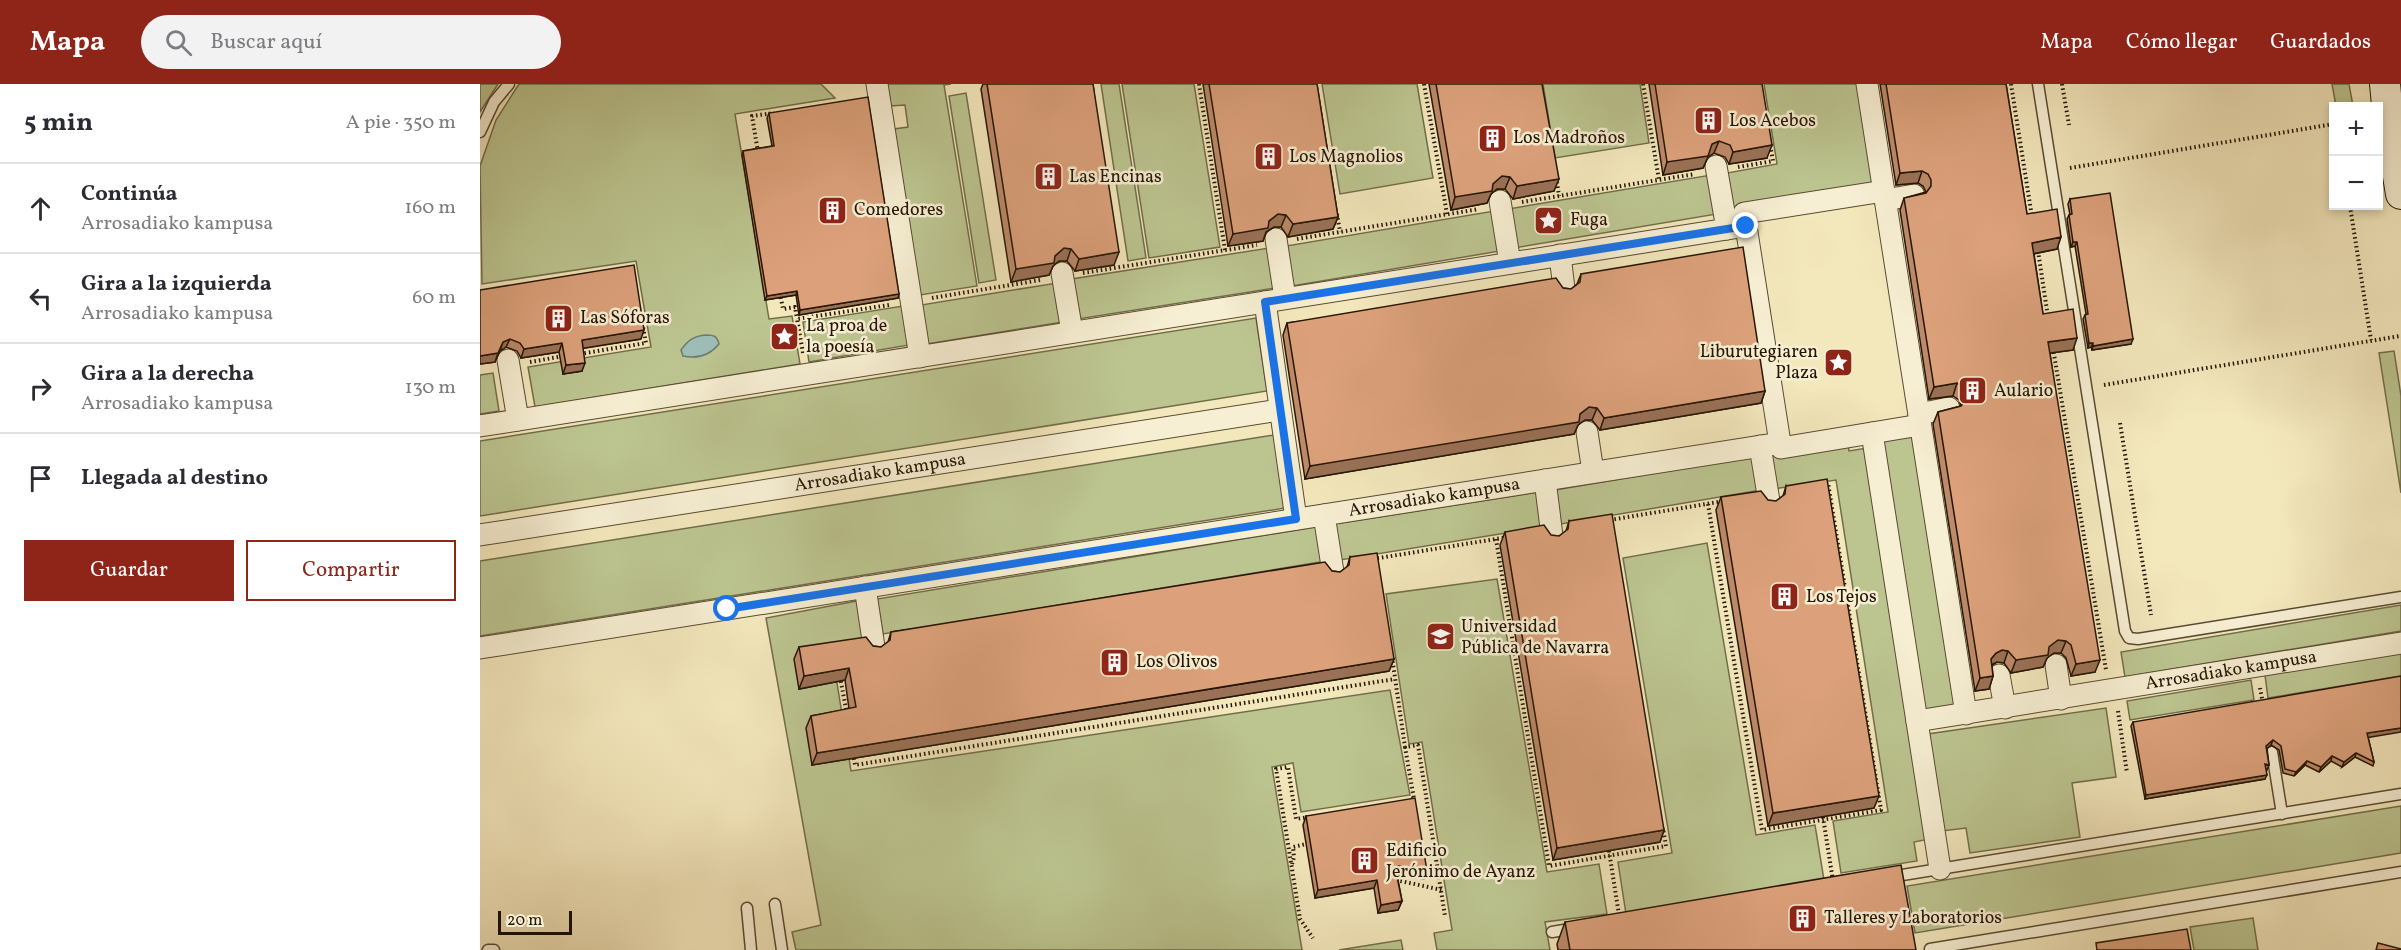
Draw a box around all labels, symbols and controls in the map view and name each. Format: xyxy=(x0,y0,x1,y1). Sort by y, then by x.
search box xyxy=(141,15,561,69)
text: Mapa xyxy=(30,23,105,62)
icon: search xyxy=(162,26,195,59)
text: Buscar aquí xyxy=(210,27,322,58)
text: Mapa xyxy=(2040,28,2093,57)
text: Cómo llegar xyxy=(2126,28,2237,57)
text: Guardados xyxy=(2270,28,2371,57)
map controls xyxy=(2329,102,2383,210)
button: + xyxy=(2329,102,2383,156)
text: 5 min xyxy=(24,105,93,141)
building icon: Los Acebos xyxy=(1692,105,1724,137)
text: A pie · 350 m xyxy=(346,109,456,137)
place label: Los Acebos xyxy=(1729,109,1816,134)
building icon: Los Madroños xyxy=(1476,122,1508,154)
place label: Los Madroños xyxy=(1513,126,1625,151)
building icon: Los Magnolios xyxy=(1252,141,1284,173)
place label: Los Magnolios xyxy=(1289,145,1403,170)
button: − xyxy=(2329,156,2383,210)
building icon: Las Encinas xyxy=(1032,161,1064,193)
place label: Las Encinas xyxy=(1069,165,1162,190)
text: Continúa xyxy=(81,179,178,210)
icon: ahead xyxy=(24,192,57,225)
text: 160 m xyxy=(404,194,456,222)
building icon: Comedores xyxy=(817,194,849,226)
place label: Comedores xyxy=(854,198,943,223)
place icon: Fuga xyxy=(1533,204,1565,236)
place label: Fuga xyxy=(1570,208,1608,233)
text: Arrosadiako kampusa xyxy=(81,210,273,238)
route end xyxy=(1732,212,1758,238)
text: Gira a la izquierda xyxy=(81,269,272,300)
icon: left xyxy=(24,282,57,315)
text: 60 m xyxy=(412,284,456,312)
text: Arrosadiako kampusa xyxy=(81,300,273,328)
building icon: Las Sóforas xyxy=(543,302,575,334)
place label: Las Sóforas xyxy=(580,306,670,331)
place label: La proa de la poesía xyxy=(806,314,887,360)
place icon: La proa de la poesía xyxy=(769,320,801,352)
place label: Liburutegiaren Plaza xyxy=(1700,340,1818,386)
place icon: Liburutegiaren Plaza xyxy=(1823,346,1855,378)
text: Gira a la derecha xyxy=(81,359,254,390)
icon: right xyxy=(24,372,57,405)
text: 130 m xyxy=(405,374,456,402)
building icon: Aulario xyxy=(1957,375,1989,407)
place label: Aulario xyxy=(1994,379,2053,404)
text: Arrosadiako kampusa xyxy=(81,390,273,418)
street label: Arrosadiako kampusa xyxy=(793,447,968,498)
icon: arrive xyxy=(24,462,57,495)
text: Llegada al destino xyxy=(81,463,268,494)
street label: Arrosadiako kampusa xyxy=(1347,472,1522,523)
button: Guardar xyxy=(24,540,234,601)
button: Compartir xyxy=(246,540,456,601)
building icon: Los Tejos xyxy=(1769,581,1801,613)
place label: Los Tejos xyxy=(1806,585,1877,610)
route start xyxy=(713,595,739,621)
place label: Universidad Pública de Navarra xyxy=(1461,615,1609,661)
school or university icon: Universidad Pública de Navarra xyxy=(1424,621,1456,653)
street label: Arrosadiako kampusa xyxy=(2143,644,2318,697)
building icon: Los Olivos xyxy=(1099,646,1131,678)
place label: Los Olivos xyxy=(1136,650,1218,675)
place label: Edificio Jerónimo de Ayanz xyxy=(1386,839,1535,885)
building icon: Edificio Jerónimo de Ayanz xyxy=(1349,845,1381,877)
building icon: Talleres y Laboratorios xyxy=(1787,902,1819,934)
place label: Talleres y Laboratorios xyxy=(1824,906,2002,931)
scale bar xyxy=(498,908,572,936)
text: 20 m xyxy=(507,910,542,932)

